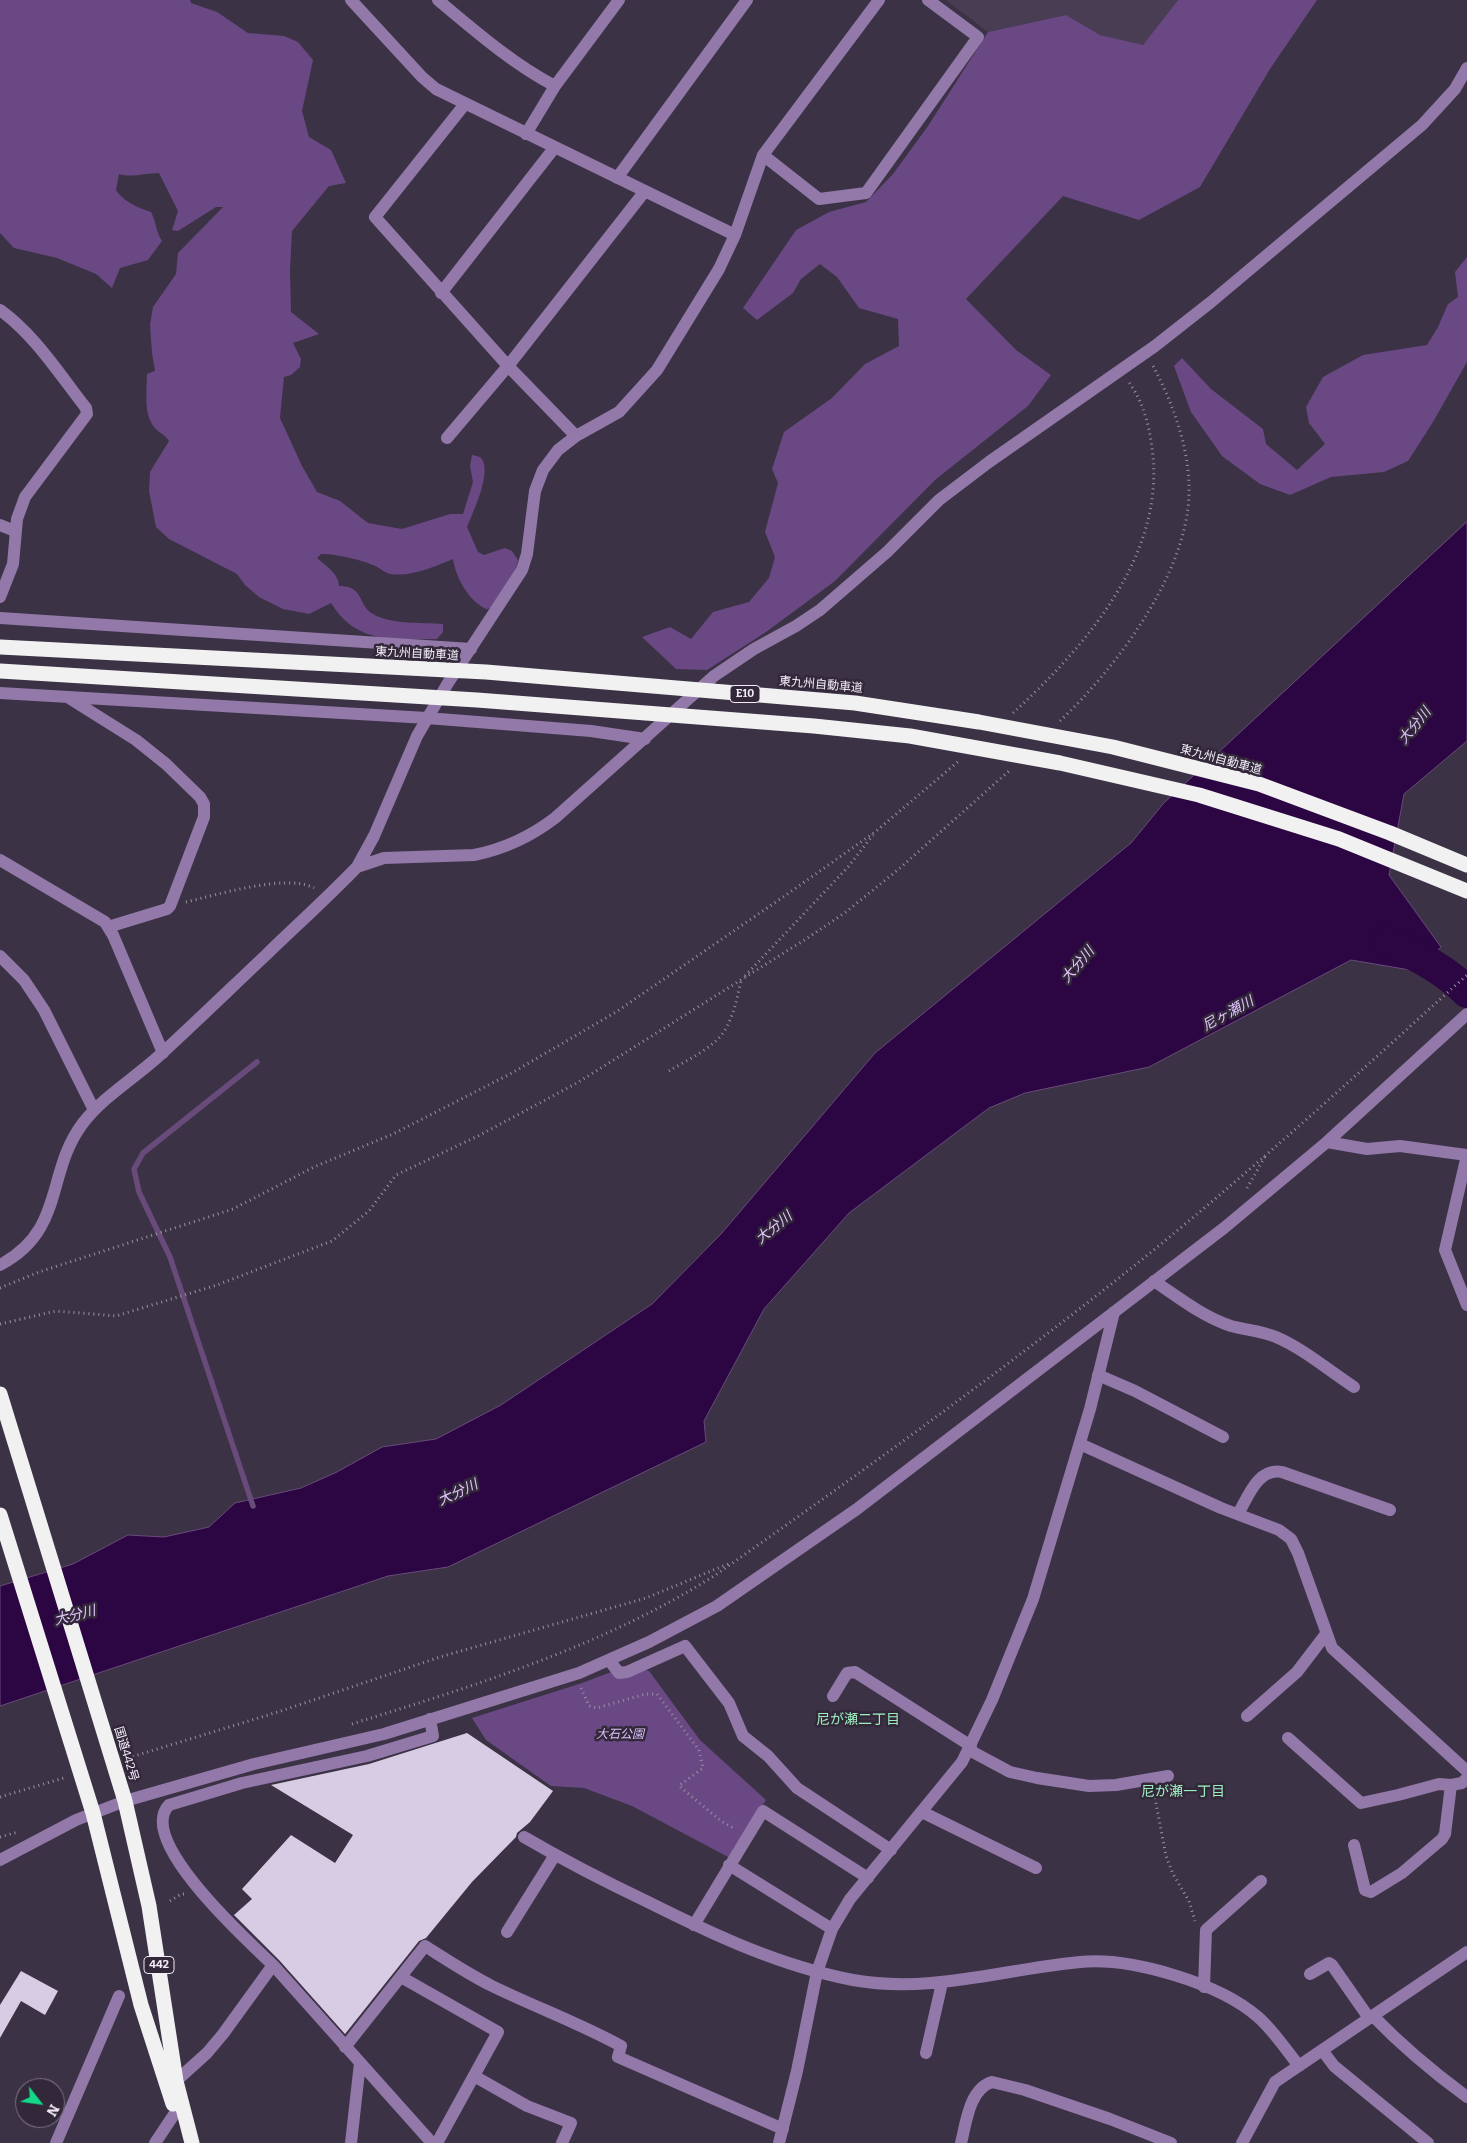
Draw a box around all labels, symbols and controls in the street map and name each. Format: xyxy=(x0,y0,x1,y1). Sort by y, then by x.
street label: 東九州自動車道 xyxy=(375,645,459,663)
street label: 東九州自動車道 xyxy=(779,674,863,696)
road number: E10 xyxy=(730,686,760,702)
water label: 大分川 xyxy=(1395,704,1435,748)
street label: 東九州自動車道 xyxy=(1179,742,1263,778)
water label: 大分川 xyxy=(1058,944,1098,986)
water label: 尼ヶ瀬川 xyxy=(1199,993,1257,1035)
water label: 大分川 xyxy=(752,1208,796,1248)
water label: 大分川 xyxy=(435,1477,481,1509)
water label: 大分川 xyxy=(53,1603,97,1629)
district label: 尼が瀬二丁目 xyxy=(816,1712,900,1728)
street label: 国道442号 xyxy=(111,1725,141,1783)
park label: 大石公園 xyxy=(596,1728,644,1742)
district label: 尼が瀬一丁目 xyxy=(1141,1784,1225,1800)
road number: 442 xyxy=(144,1956,174,1974)
north arrow xyxy=(15,2078,65,2128)
text: N xyxy=(42,2101,63,2119)

